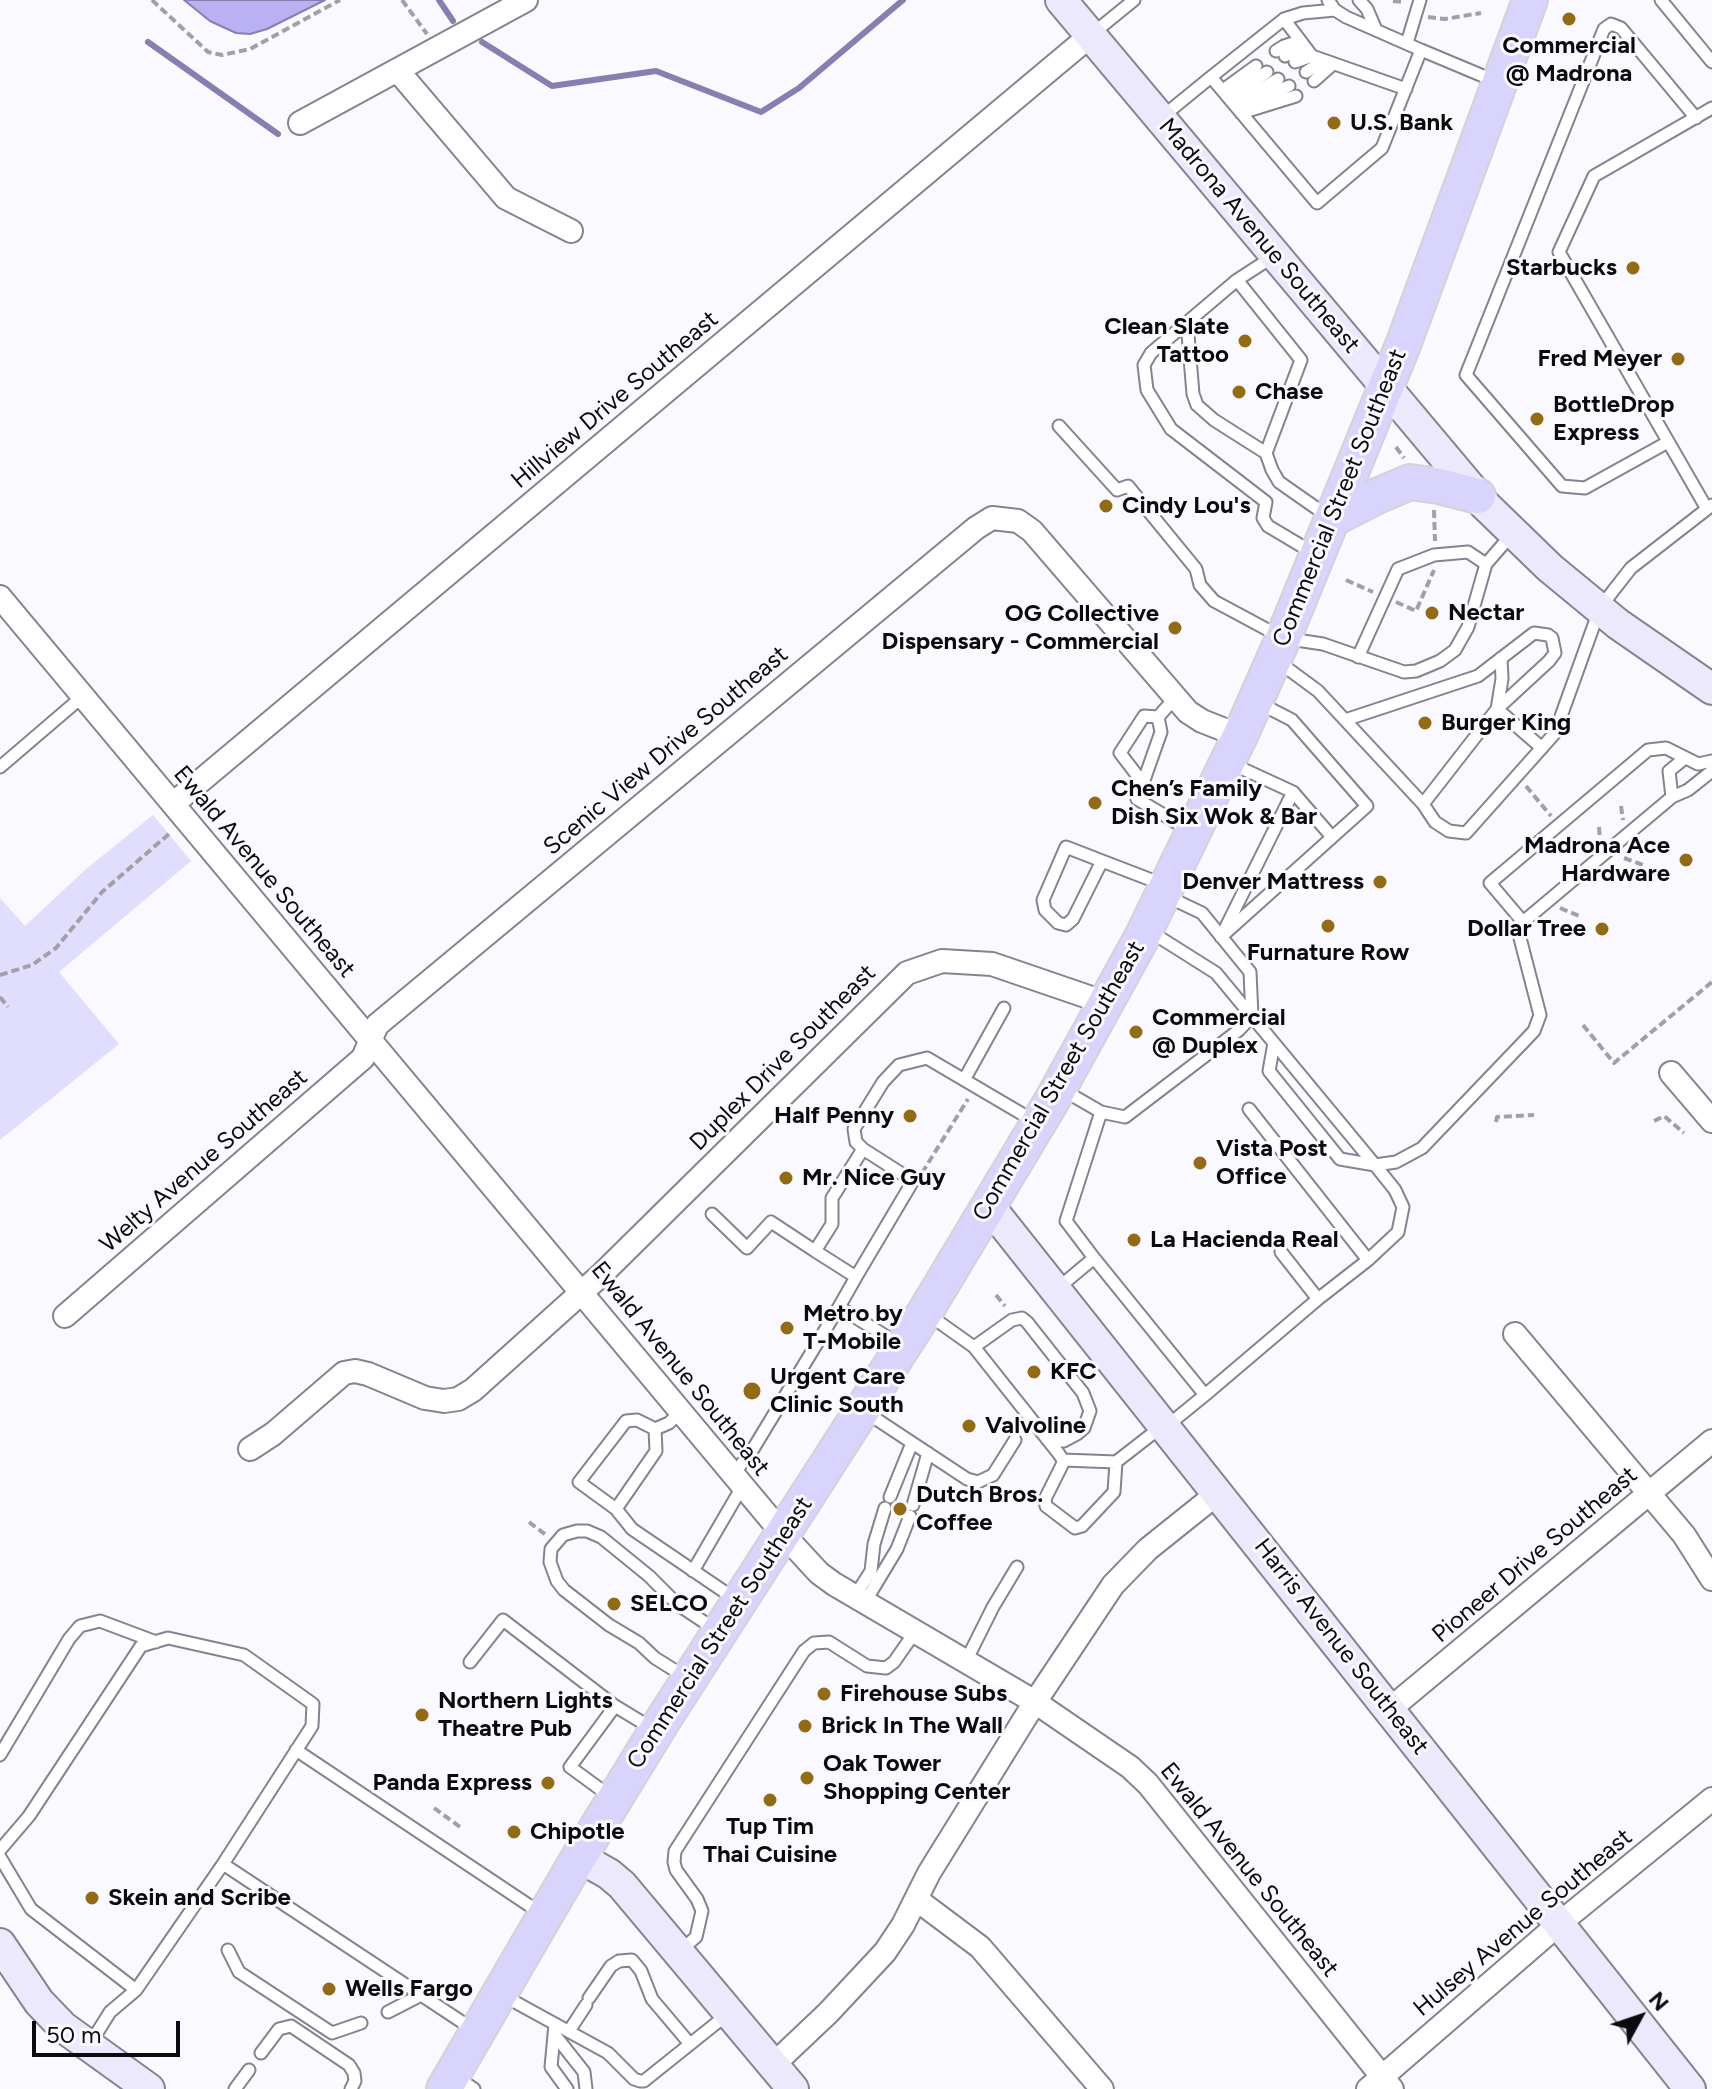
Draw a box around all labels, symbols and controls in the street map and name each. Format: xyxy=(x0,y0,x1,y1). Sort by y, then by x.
marker: Commercial @ Madrona xyxy=(1560,10,1578,28)
place label: Commercial @ Madrona xyxy=(1502,32,1636,88)
place label: U.S. Bank xyxy=(1350,109,1453,137)
street label: Madrona Avenue Southeast xyxy=(1152,113,1366,359)
marker: U.S. Bank xyxy=(1325,114,1343,132)
place label: Starbucks xyxy=(1506,254,1617,282)
marker: Starbucks xyxy=(1624,259,1642,277)
street label: Hillview Drive Southeast xyxy=(506,305,724,495)
place label: Clean Slate Tattoo xyxy=(1104,313,1229,369)
marker: Clean Slate Tattoo xyxy=(1236,332,1254,350)
street label: Commercial Street Southeast xyxy=(1267,345,1413,651)
place label: Fred Meyer xyxy=(1537,345,1662,373)
marker: Fred Meyer xyxy=(1669,350,1687,368)
place label: Chase xyxy=(1255,378,1323,406)
marker: Chase xyxy=(1230,383,1248,401)
place label: BottleDrop Express xyxy=(1553,391,1674,447)
marker: BottleDrop Express xyxy=(1528,410,1546,428)
place label: Cindy Lou's xyxy=(1122,492,1251,520)
marker: Cindy Lou's xyxy=(1097,497,1115,515)
place label: Nectar xyxy=(1448,599,1524,627)
place label: OG Collective Dispensary - Commercial xyxy=(882,600,1159,656)
marker: Nectar xyxy=(1423,604,1441,622)
marker: OG Collective Dispensary - Commercial xyxy=(1166,619,1184,637)
street label: Scenic View Drive Southeast xyxy=(538,640,794,862)
place label: Burger King xyxy=(1441,709,1571,737)
marker: Burger King xyxy=(1416,714,1434,732)
street label: Ewald Avenue Southeast xyxy=(167,760,361,984)
place label: Chen’s Family Dish Six Wok & Bar xyxy=(1111,775,1317,831)
marker: Chen’s Family Dish Six Wok & Bar xyxy=(1086,794,1104,812)
place label: Madrona Ace Hardware xyxy=(1524,832,1670,888)
marker: Madrona Ace Hardware xyxy=(1677,851,1695,869)
place label: Denver Mattress xyxy=(1182,868,1364,896)
marker: Denver Mattress xyxy=(1371,873,1389,891)
place label: Dollar Tree xyxy=(1467,915,1586,943)
marker: Furnature Row xyxy=(1319,917,1337,935)
marker: Dollar Tree xyxy=(1593,920,1611,938)
street label: Commercial Street Southeast xyxy=(967,936,1151,1226)
place label: Furnature Row xyxy=(1247,939,1409,967)
street label: Duplex Drive Southeast xyxy=(684,959,882,1157)
place label: Commercial @ Duplex xyxy=(1152,1004,1286,1060)
marker: Commercial @ Duplex xyxy=(1127,1023,1145,1041)
street label: Welty Avenue Southeast xyxy=(94,1063,314,1259)
place label: Half Penny xyxy=(774,1102,894,1130)
marker: Half Penny xyxy=(901,1107,919,1125)
place label: Vista Post Office xyxy=(1216,1135,1328,1191)
marker: Vista Post Office xyxy=(1191,1154,1209,1172)
place label: Mr. Nice Guy xyxy=(802,1164,946,1192)
marker: Mr. Nice Guy xyxy=(777,1169,795,1187)
place label: La Hacienda Real xyxy=(1150,1226,1339,1254)
marker: La Hacienda Real xyxy=(1125,1231,1143,1249)
street label: Ewald Avenue Southeast xyxy=(585,1256,775,1482)
place label: Metro by T-Mobile xyxy=(803,1300,903,1356)
marker: Metro by T-Mobile xyxy=(778,1319,796,1337)
place label: KFC xyxy=(1050,1358,1097,1386)
place label: Urgent Care Clinic South xyxy=(770,1363,905,1419)
marker: KFC xyxy=(1025,1363,1043,1381)
marker: Urgent Care Clinic South xyxy=(741,1380,763,1402)
place label: Valvoline xyxy=(985,1412,1086,1440)
marker: Valvoline xyxy=(960,1417,978,1435)
street label: Pioneer Drive Southeast xyxy=(1427,1461,1643,1649)
place label: Dutch Bros. Coffee xyxy=(916,1481,1043,1537)
street label: Commercial Street Southeast xyxy=(621,1492,819,1774)
marker: Dutch Bros. Coffee xyxy=(891,1500,909,1518)
street label: Harris Avenue Southeast xyxy=(1248,1533,1434,1761)
place label: SELCO xyxy=(630,1590,708,1618)
marker: SELCO xyxy=(605,1595,623,1613)
place label: Firehouse Subs xyxy=(840,1680,1007,1708)
marker: Firehouse Subs xyxy=(815,1685,833,1703)
place label: Northern Lights Theatre Pub xyxy=(438,1687,613,1743)
marker: Northern Lights Theatre Pub xyxy=(413,1706,431,1724)
place label: Brick In The Wall xyxy=(821,1712,1003,1740)
marker: Brick In The Wall xyxy=(796,1717,814,1735)
place label: Oak Tower Shopping Center xyxy=(823,1750,1010,1806)
street label: Ewald Avenue Southeast xyxy=(1154,1757,1344,1983)
place label: Panda Express xyxy=(372,1769,532,1797)
marker: Oak Tower Shopping Center xyxy=(798,1769,816,1787)
marker: Panda Express xyxy=(539,1774,557,1792)
marker: Tup Tim Thai Cuisine xyxy=(761,1791,779,1809)
place label: Tup Tim Thai Cuisine xyxy=(703,1813,837,1869)
place label: Chipotle xyxy=(530,1818,625,1846)
marker: Chipotle xyxy=(505,1823,523,1841)
street label: Hulsey Avenue Southeast xyxy=(1408,1823,1638,2023)
place label: Skein and Scribe xyxy=(108,1884,291,1912)
marker: Skein and Scribe xyxy=(83,1889,101,1907)
place label: Wells Fargo xyxy=(345,1975,473,2003)
north arrow xyxy=(1600,1977,1680,2057)
marker: Wells Fargo xyxy=(320,1980,338,1998)
text: N xyxy=(1643,1986,1675,2016)
scale bar xyxy=(36,2005,184,2055)
text: 50 m xyxy=(46,2020,102,2049)

